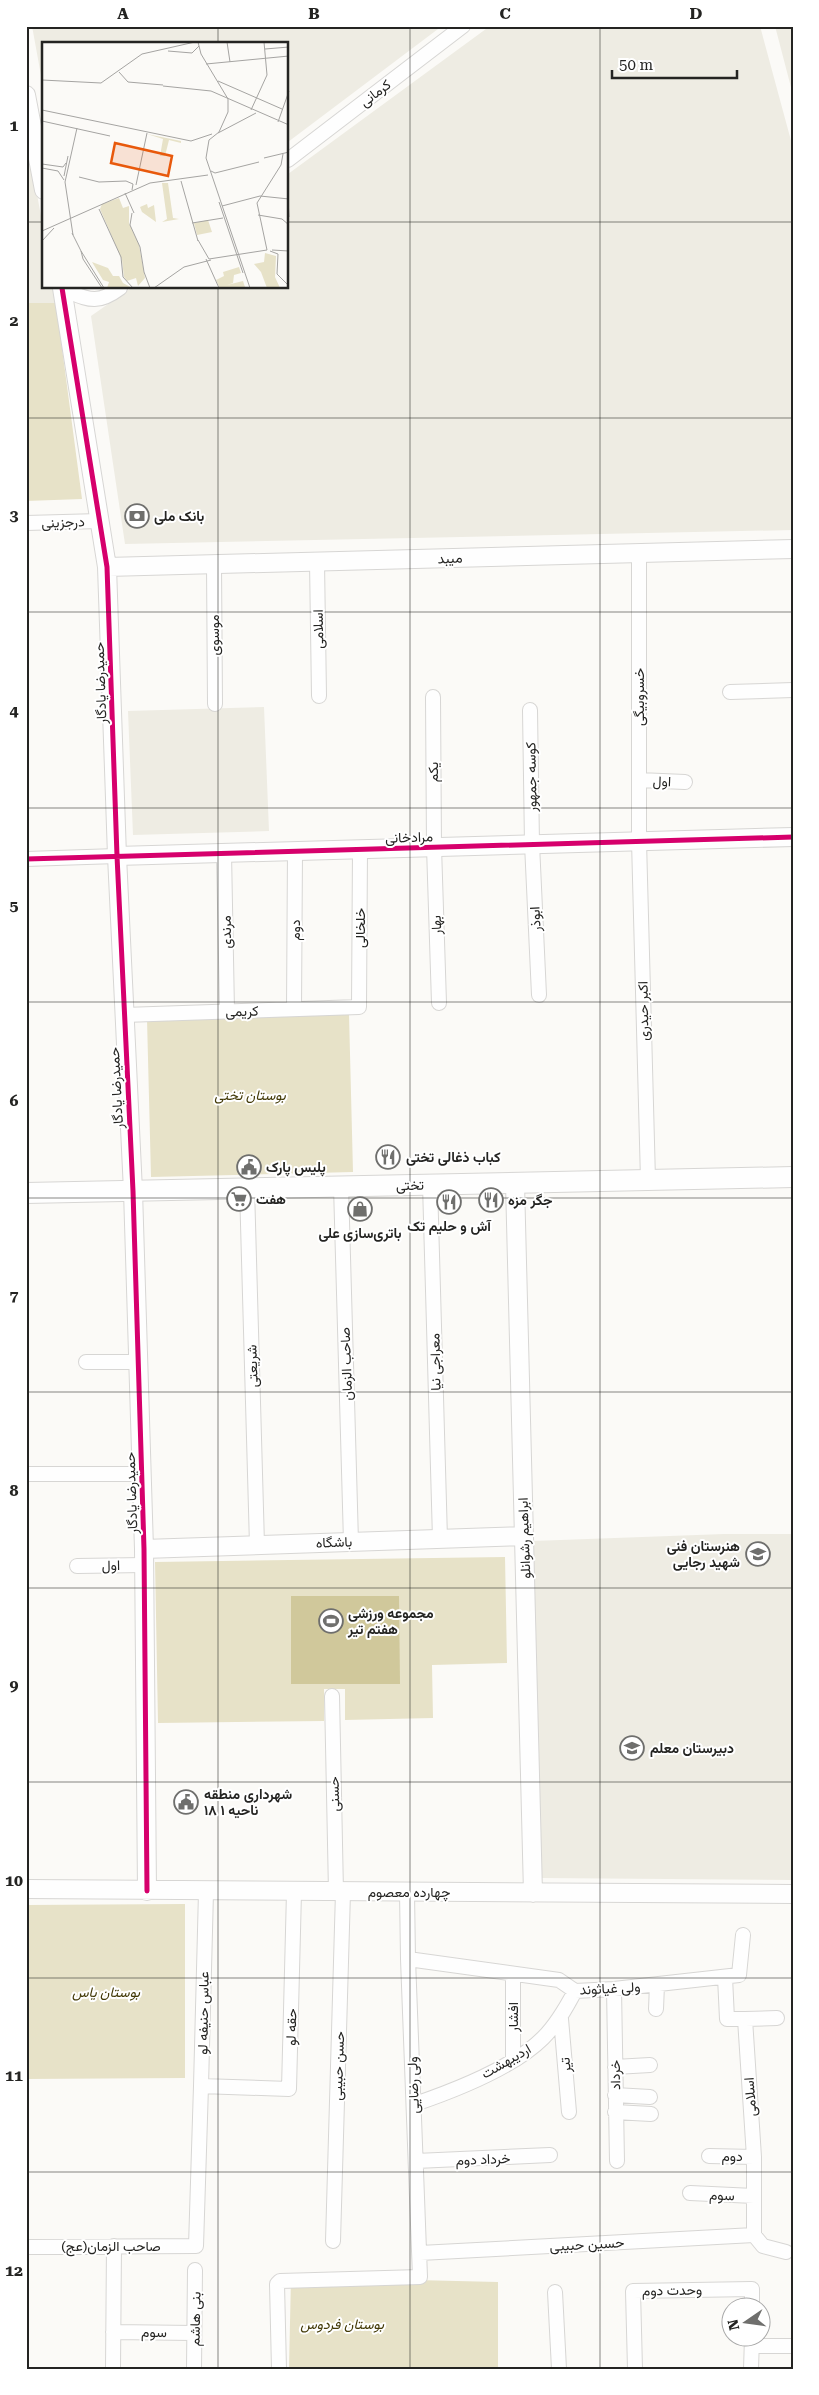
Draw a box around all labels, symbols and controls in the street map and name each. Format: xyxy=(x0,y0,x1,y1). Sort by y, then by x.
text: A xyxy=(117,4,129,23)
text: B xyxy=(308,4,320,23)
text: C xyxy=(499,4,511,23)
text: D xyxy=(690,4,703,23)
inset map xyxy=(42,42,289,289)
scale bar xyxy=(612,48,736,80)
text: 50 m xyxy=(619,56,654,74)
street label: کرمانی xyxy=(356,76,394,111)
text: 1 xyxy=(10,116,19,135)
text: 2 xyxy=(10,311,19,330)
bank icon: بانک ملی xyxy=(124,503,150,529)
text: 3 xyxy=(10,506,19,525)
place label: بانک ملی xyxy=(154,508,204,525)
street label: درجزینی xyxy=(41,513,85,532)
street label: میبد xyxy=(437,550,463,567)
street label: اسلامی xyxy=(310,609,327,649)
street label: موسوی xyxy=(206,615,223,655)
street label: حمیدرضا یادگار xyxy=(91,642,110,725)
street label: خسروبیگی xyxy=(631,668,648,726)
text: 4 xyxy=(10,701,19,720)
street label: کوسه جمهور xyxy=(522,742,541,813)
street label: یکم xyxy=(425,762,442,782)
street label: اول xyxy=(652,773,671,791)
street label: مرادخانی xyxy=(385,828,433,847)
text: 5 xyxy=(10,896,19,915)
street label: ابوذر xyxy=(526,906,545,933)
street label: خلخالی xyxy=(352,908,369,948)
street label: مرندی xyxy=(218,915,235,949)
street label: بهار xyxy=(428,915,445,936)
street label: دوم xyxy=(287,919,304,941)
street label: اکبر حیدری xyxy=(634,981,653,1041)
street label: کریمی xyxy=(225,1002,259,1021)
street label: حمیدرضا یادگار xyxy=(106,1047,127,1130)
park label: بوستان تختی xyxy=(214,1087,287,1104)
text: 6 xyxy=(10,1091,19,1110)
restaurant icon: کباب ذغالی تختی xyxy=(375,1144,401,1170)
place label: کباب ذغالی تختی xyxy=(406,1149,501,1166)
public building icon: پلیس پارک xyxy=(236,1154,262,1180)
place label: پلیس پارک xyxy=(266,1159,326,1177)
street label: تختی xyxy=(396,1177,424,1194)
supermarket icon: هفت xyxy=(226,1186,252,1212)
restaurant icon: جگر مزه xyxy=(478,1187,504,1213)
restaurant icon: آش و حلیم تک xyxy=(436,1189,462,1215)
place label: هفت xyxy=(256,1191,286,1207)
place label: جگر مزه xyxy=(508,1192,553,1209)
shop icon: باتری‌سازی علی xyxy=(347,1196,373,1222)
place label: آش و حلیم تک xyxy=(407,1218,492,1235)
place label: باتری‌سازی علی xyxy=(318,1225,402,1242)
text: 7 xyxy=(10,1286,19,1305)
street label: صاحب الزمان xyxy=(337,1327,356,1401)
street label: معراجی نیا xyxy=(426,1333,445,1391)
street label: شریعتی xyxy=(243,1344,262,1388)
street label: حمیدرضا یادگار xyxy=(122,1452,141,1535)
text: 8 xyxy=(10,1481,19,1500)
street label: ابراهیم رشوانلو xyxy=(515,1497,534,1579)
street label: باشگاه xyxy=(316,1533,352,1552)
place label: هنرستان فنی شهید رجایی xyxy=(667,1538,740,1571)
school or university icon: هنرستان فنی شهید رجایی xyxy=(745,1541,771,1567)
street label: اول xyxy=(102,1557,120,1575)
place label: مجموعه ورزشی هفتم تیر xyxy=(347,1605,434,1638)
sports icon: مجموعه ورزشی هفتم تیر xyxy=(318,1608,344,1634)
text: 9 xyxy=(10,1676,19,1695)
school or university icon: دبیرستان معلم xyxy=(619,1735,645,1761)
place label: دبیرستان معلم xyxy=(650,1740,734,1757)
street label: حسنی xyxy=(326,1776,343,1812)
place label: شهرداری منطقه ۱۸ ناحیه ۱ xyxy=(204,1786,292,1819)
public building icon: شهرداری منطقه ۱۸ ناحیه ۱ xyxy=(173,1789,199,1815)
text: 10 xyxy=(5,1871,23,1890)
street label: چهارده معصوم xyxy=(368,1884,450,1902)
street label: عباس حنیفه لو xyxy=(194,1971,213,2055)
street label: ولی غیاثوند xyxy=(579,1978,641,1999)
park label: بوستان یاس xyxy=(72,1984,141,2001)
street label: افشار xyxy=(505,2002,522,2033)
street label: حقه لو xyxy=(283,2008,300,2046)
street label: حسن حبیبی xyxy=(329,2031,348,2101)
street label: اردیبهشت xyxy=(478,2040,534,2082)
street label: ولی رضایی xyxy=(404,2056,423,2114)
street label: تیر xyxy=(556,2057,575,2074)
street label: خرداد xyxy=(607,2060,624,2090)
text: 11 xyxy=(5,2066,23,2085)
street label: اسلامی xyxy=(741,2077,760,2117)
street label: دوم xyxy=(721,2148,743,2165)
street label: خرداد دوم xyxy=(455,2150,511,2169)
street label: سوم xyxy=(709,2187,735,2204)
street label: حسین حبیبی xyxy=(549,2234,625,2255)
street label: صاحب الزمان(عج) xyxy=(61,2238,161,2257)
text: 12 xyxy=(5,2261,23,2280)
street label: وحدت دوم xyxy=(642,2281,702,2300)
street label: بنی هاشم xyxy=(187,2291,204,2347)
north arrow xyxy=(722,2298,772,2348)
park label: بوستان فردوس xyxy=(300,2316,385,2333)
text: N xyxy=(724,2318,742,2332)
street label: سوم xyxy=(141,2324,167,2341)

